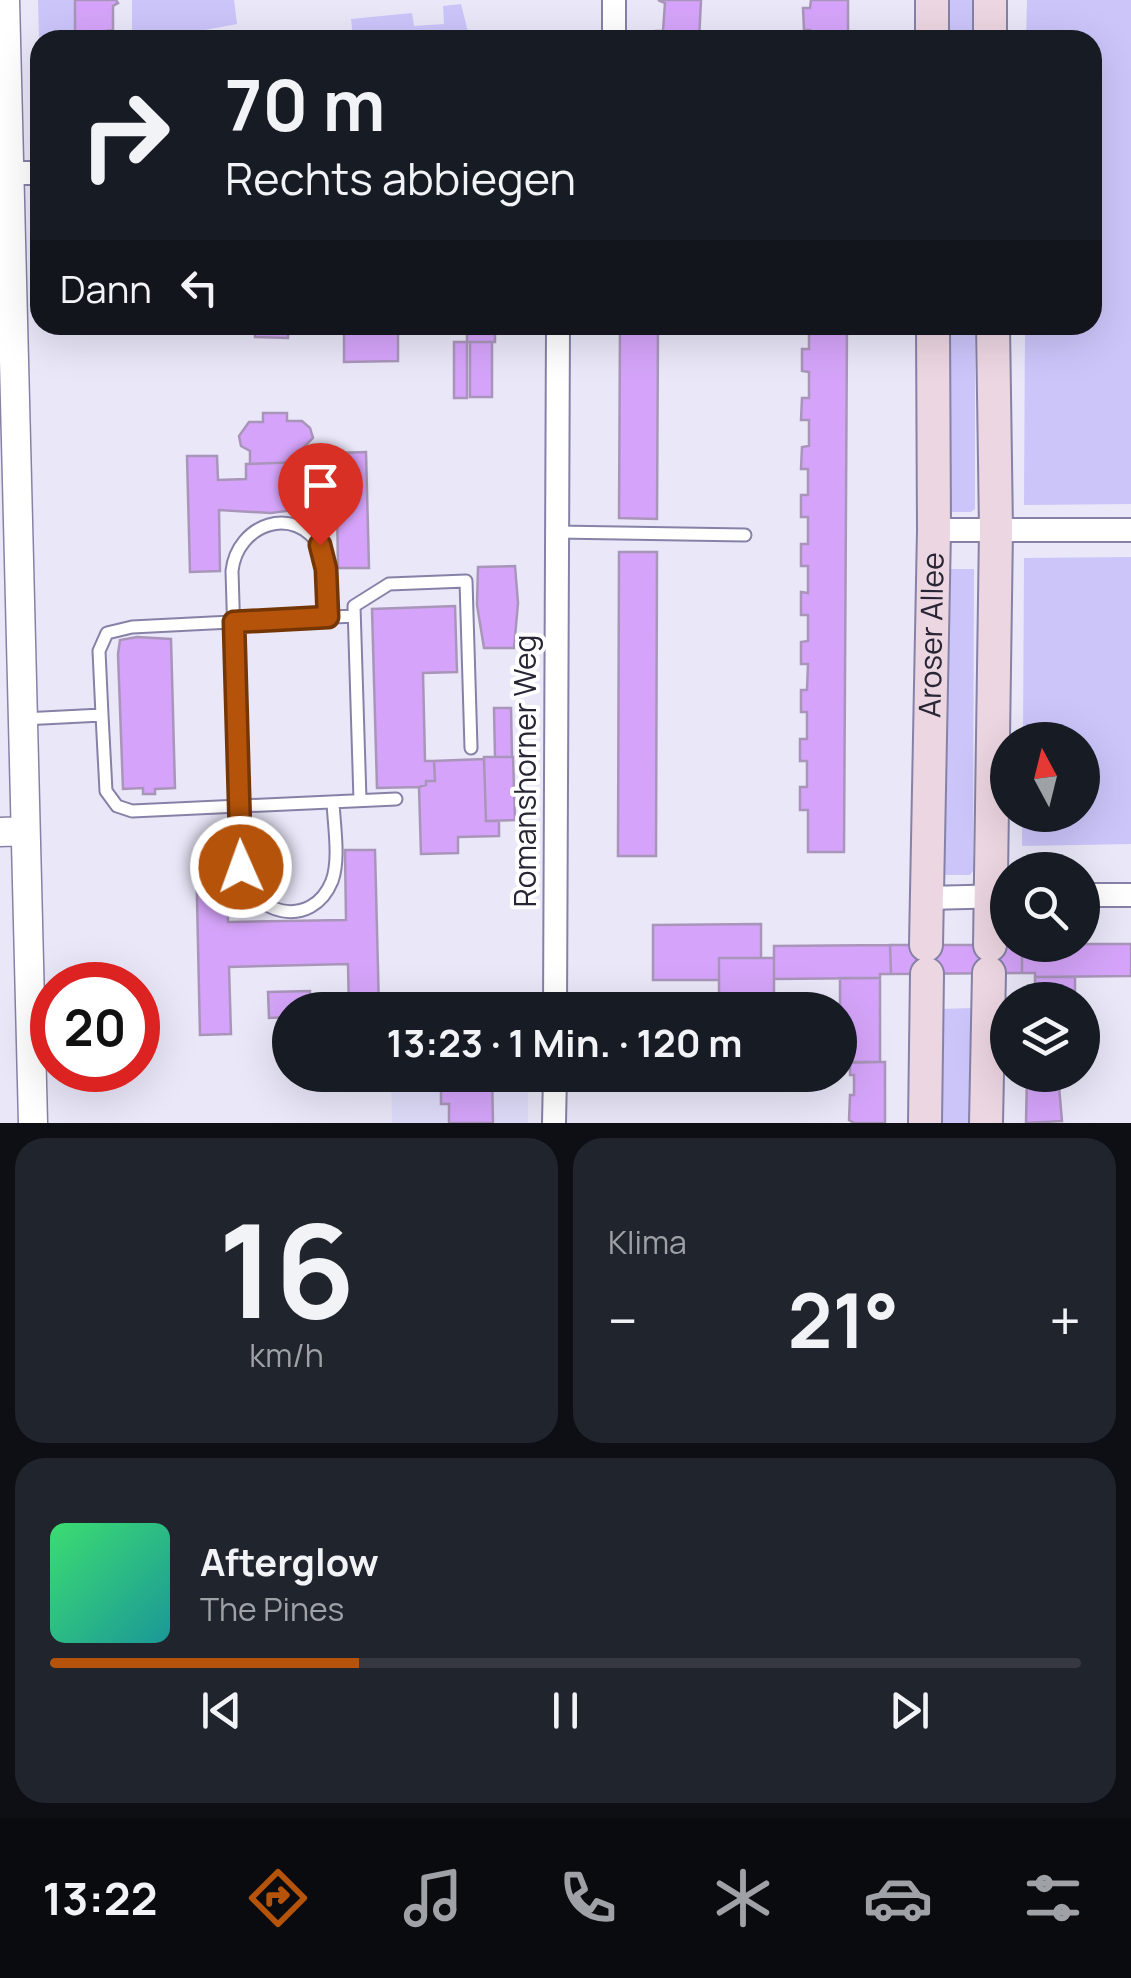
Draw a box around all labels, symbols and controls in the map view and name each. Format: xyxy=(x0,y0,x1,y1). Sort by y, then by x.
text: 70 m xyxy=(225,56,385,152)
icon: right xyxy=(60,70,190,200)
text: Rechts abbiegen xyxy=(225,147,576,209)
icon: left xyxy=(172,260,227,315)
text: Dann xyxy=(60,262,152,314)
pin xyxy=(278,443,363,546)
icon: arrive xyxy=(293,458,348,513)
street label: Aroser Allee xyxy=(908,552,953,718)
street label: Romanshorner Weg xyxy=(504,635,545,907)
north arrow xyxy=(990,722,1100,832)
map controls xyxy=(990,722,1100,1092)
position arrow xyxy=(189,815,293,919)
button: search xyxy=(990,852,1100,962)
speed limit sign: 20 xyxy=(30,962,160,1092)
button: layers xyxy=(990,982,1100,1092)
text: 13:23 · 1 Min. · 120 m xyxy=(387,1016,742,1068)
text: 16 xyxy=(218,1179,355,1357)
text: Klima xyxy=(608,1220,687,1264)
text: 21° xyxy=(788,1268,899,1371)
text: − xyxy=(608,1282,638,1358)
text: + xyxy=(1049,1282,1081,1358)
text: km/h xyxy=(249,1333,324,1377)
text: Afterglow xyxy=(200,1535,379,1587)
text: The Pines xyxy=(200,1587,344,1631)
icon: previous xyxy=(194,1683,249,1738)
icon: pause xyxy=(538,1683,593,1738)
icon: next xyxy=(882,1683,937,1738)
icon: directions xyxy=(243,1863,313,1933)
icon: music xyxy=(398,1863,468,1933)
icon: phone xyxy=(553,1863,623,1933)
icon: climate xyxy=(708,1863,778,1933)
icon: car xyxy=(863,1863,933,1933)
icon: filters xyxy=(1018,1863,1088,1933)
text: 13:22 xyxy=(43,1867,157,1929)

